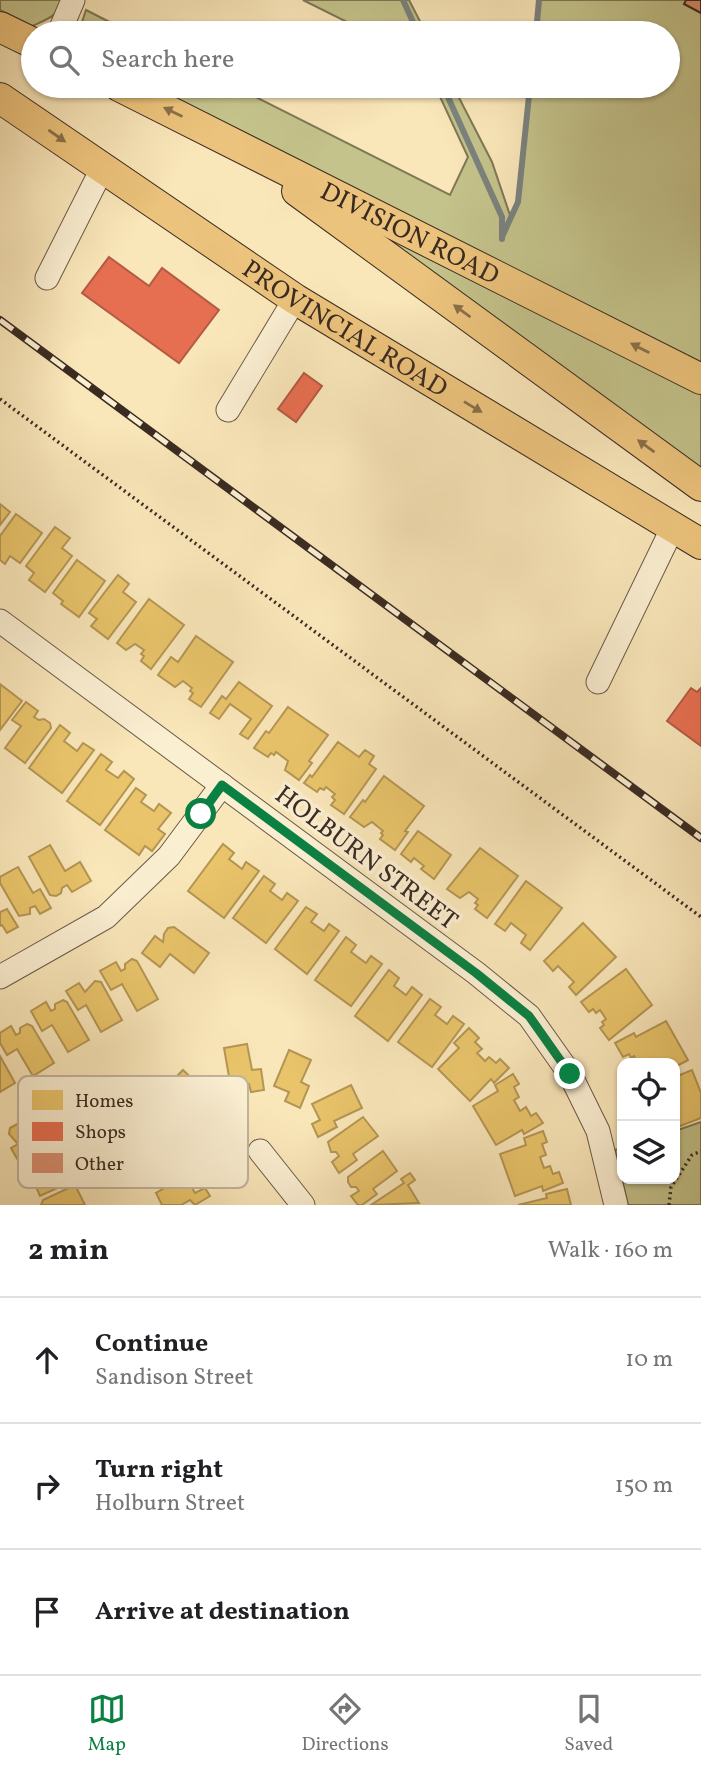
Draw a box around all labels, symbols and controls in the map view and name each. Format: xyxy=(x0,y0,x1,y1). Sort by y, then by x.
search box xyxy=(21,21,680,98)
icon: search xyxy=(45,41,83,79)
text: Search here xyxy=(101,42,234,78)
one-way arrow xyxy=(163,107,183,118)
one-way arrow xyxy=(48,129,66,143)
street label: DIVISION ROAD xyxy=(314,174,505,295)
street label: PROVINCIAL ROAD xyxy=(234,252,454,407)
one-way arrow xyxy=(453,304,471,318)
one-way arrow xyxy=(630,342,650,353)
one-way arrow xyxy=(464,400,483,413)
one-way arrow xyxy=(637,439,655,453)
street label: HOLBURN STREET xyxy=(267,778,465,939)
route start xyxy=(185,798,216,829)
route end xyxy=(554,1058,585,1089)
map controls xyxy=(617,1058,680,1184)
button: locate xyxy=(617,1058,680,1121)
legend xyxy=(18,1076,248,1188)
text: Homes xyxy=(75,1089,133,1115)
text: Shops xyxy=(75,1120,126,1146)
button: layers xyxy=(617,1121,680,1184)
text: Other xyxy=(75,1152,124,1178)
text: 2 min xyxy=(28,1230,109,1272)
text: Walk · 160 m xyxy=(548,1235,673,1267)
text: Continue xyxy=(95,1326,208,1362)
icon: ahead xyxy=(28,1341,66,1379)
text: 10 m xyxy=(625,1344,673,1376)
text: Sandison Street xyxy=(95,1362,253,1394)
text: Turn right xyxy=(95,1452,223,1488)
icon: right xyxy=(28,1467,66,1505)
text: 150 m xyxy=(615,1470,673,1502)
text: Holburn Street xyxy=(95,1488,245,1520)
icon: arrive xyxy=(28,1593,66,1631)
text: Arrive at destination xyxy=(95,1594,350,1630)
tab: Map xyxy=(88,1690,126,1758)
tab: Directions xyxy=(302,1690,389,1758)
tab: Saved xyxy=(564,1690,613,1758)

